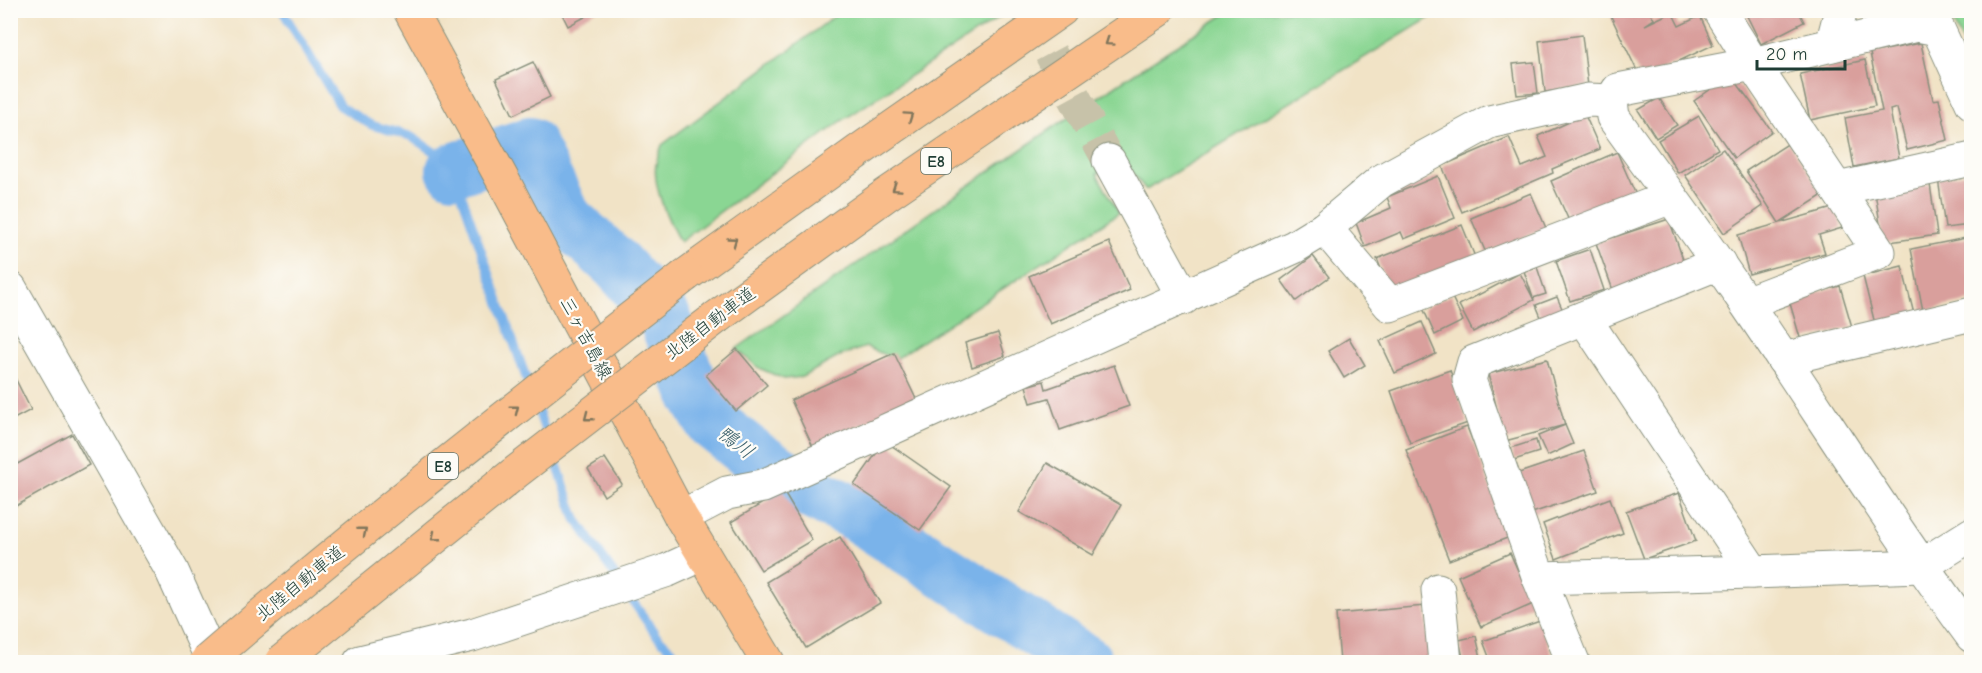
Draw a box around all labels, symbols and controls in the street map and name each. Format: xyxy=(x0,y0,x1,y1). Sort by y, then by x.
scale bar xyxy=(1757,33,1846,71)
one-way arrow xyxy=(1105,35,1116,46)
text: 20 m xyxy=(1766,44,1807,65)
one-way arrow xyxy=(903,112,914,123)
road number: E8 xyxy=(921,148,951,174)
one-way arrow xyxy=(892,181,903,192)
one-way arrow xyxy=(727,237,738,248)
street label: 北陸自動車道 xyxy=(661,283,760,364)
street label: 三ヶ吉島線 xyxy=(555,294,616,383)
one-way arrow xyxy=(508,405,519,416)
one-way arrow xyxy=(583,409,594,420)
water label: 鴨川 xyxy=(713,421,759,464)
road number: E8 xyxy=(428,453,458,479)
one-way arrow xyxy=(356,527,367,538)
one-way arrow xyxy=(430,530,441,541)
street label: 北陸自動車道 xyxy=(252,541,349,626)

